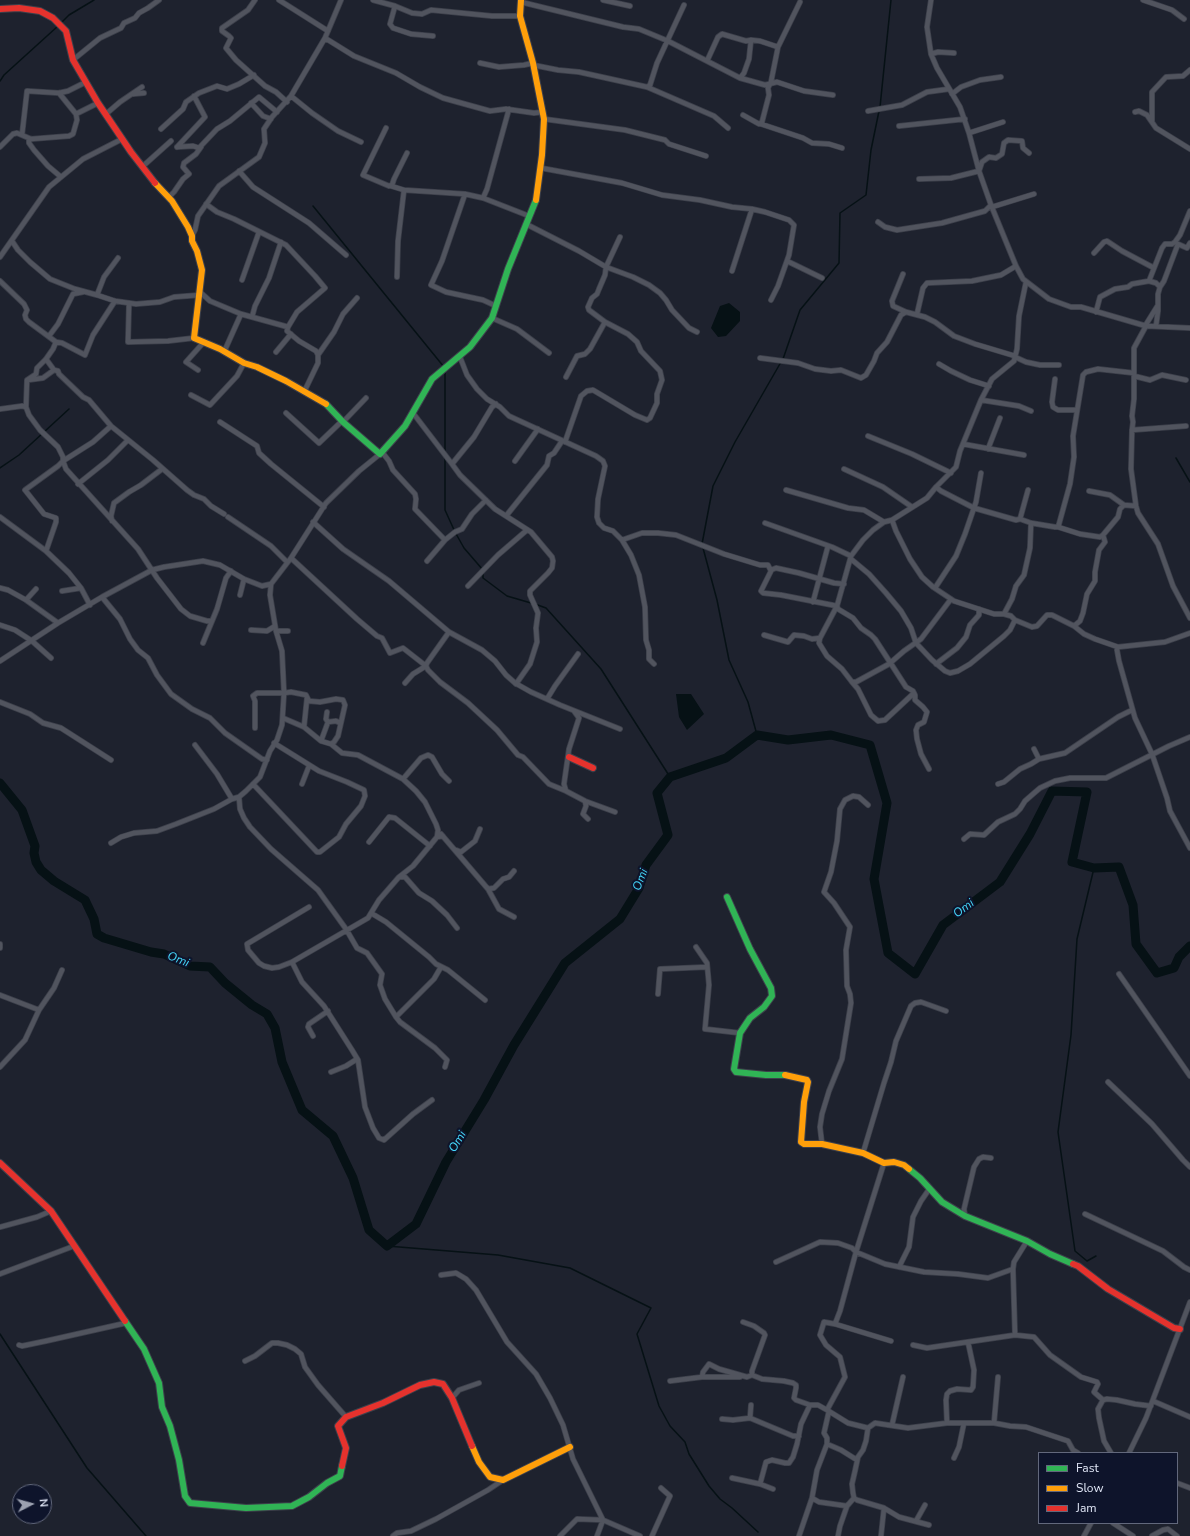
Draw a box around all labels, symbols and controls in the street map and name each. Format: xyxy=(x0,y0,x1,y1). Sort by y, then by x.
water label: Omi xyxy=(630,867,652,893)
water label: Omi xyxy=(951,897,977,921)
water label: Omi xyxy=(165,949,191,971)
water label: Omi xyxy=(446,1129,470,1155)
legend xyxy=(1038,1452,1178,1524)
text: Fast xyxy=(1076,1460,1099,1476)
text: Slow xyxy=(1076,1480,1104,1496)
north arrow xyxy=(12,1484,52,1524)
text: N xyxy=(36,1498,51,1508)
text: Jam xyxy=(1076,1500,1097,1516)

